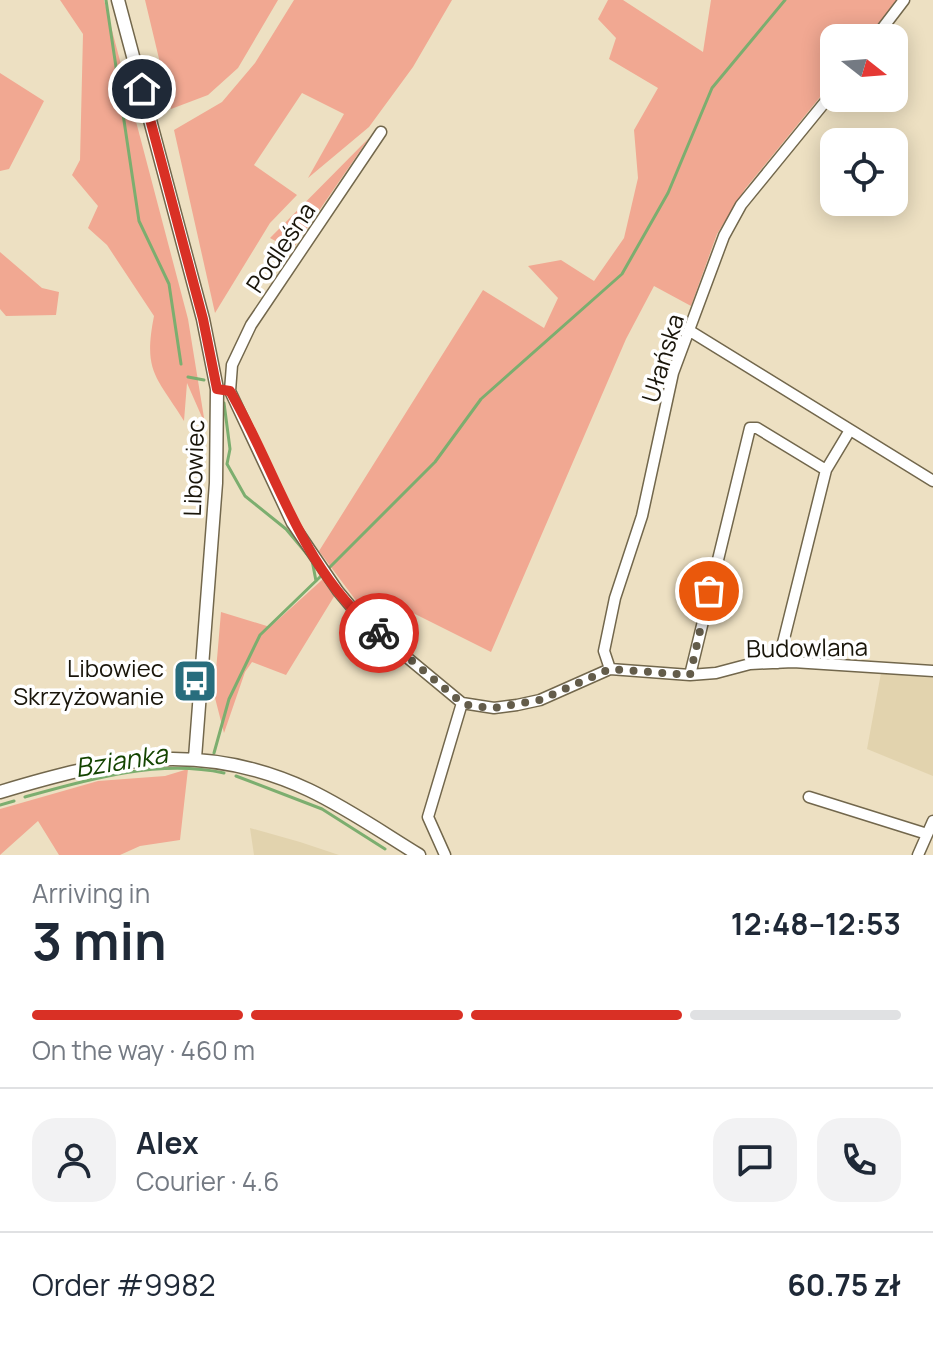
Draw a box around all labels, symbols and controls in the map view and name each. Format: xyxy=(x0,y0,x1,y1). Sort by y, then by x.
north arrow xyxy=(820,24,908,112)
map controls xyxy=(820,24,908,216)
pin xyxy=(108,55,176,123)
icon: home xyxy=(120,67,164,111)
button: locate xyxy=(820,128,908,216)
street label: Podleśna xyxy=(238,195,322,299)
street label: Ułańska xyxy=(633,310,691,406)
street label: Libowiec xyxy=(175,419,211,517)
pin xyxy=(675,557,743,625)
icon: bag xyxy=(687,569,731,613)
courier xyxy=(339,593,419,673)
icon: bike xyxy=(357,611,401,655)
street label: Budowlana xyxy=(746,629,868,665)
place label: Libowiec Skrzyżowanie xyxy=(13,651,164,712)
bus stop icon: Libowiec Skrzyżowanie xyxy=(171,657,219,705)
water label: Bzianka xyxy=(72,735,171,785)
text: Arriving in xyxy=(32,875,150,911)
text: 12:48–12:53 xyxy=(731,903,901,944)
text: 3 min xyxy=(32,905,167,976)
text: On the way · 460 m xyxy=(32,1032,255,1068)
button: person xyxy=(32,1118,116,1202)
button: chat xyxy=(713,1118,797,1202)
button: phone xyxy=(817,1118,901,1202)
text: Alex xyxy=(136,1122,199,1163)
text: Courier · 4.6 xyxy=(136,1163,279,1199)
text: Order #9982 xyxy=(32,1264,216,1305)
text: 60.75 zł xyxy=(787,1264,901,1305)

